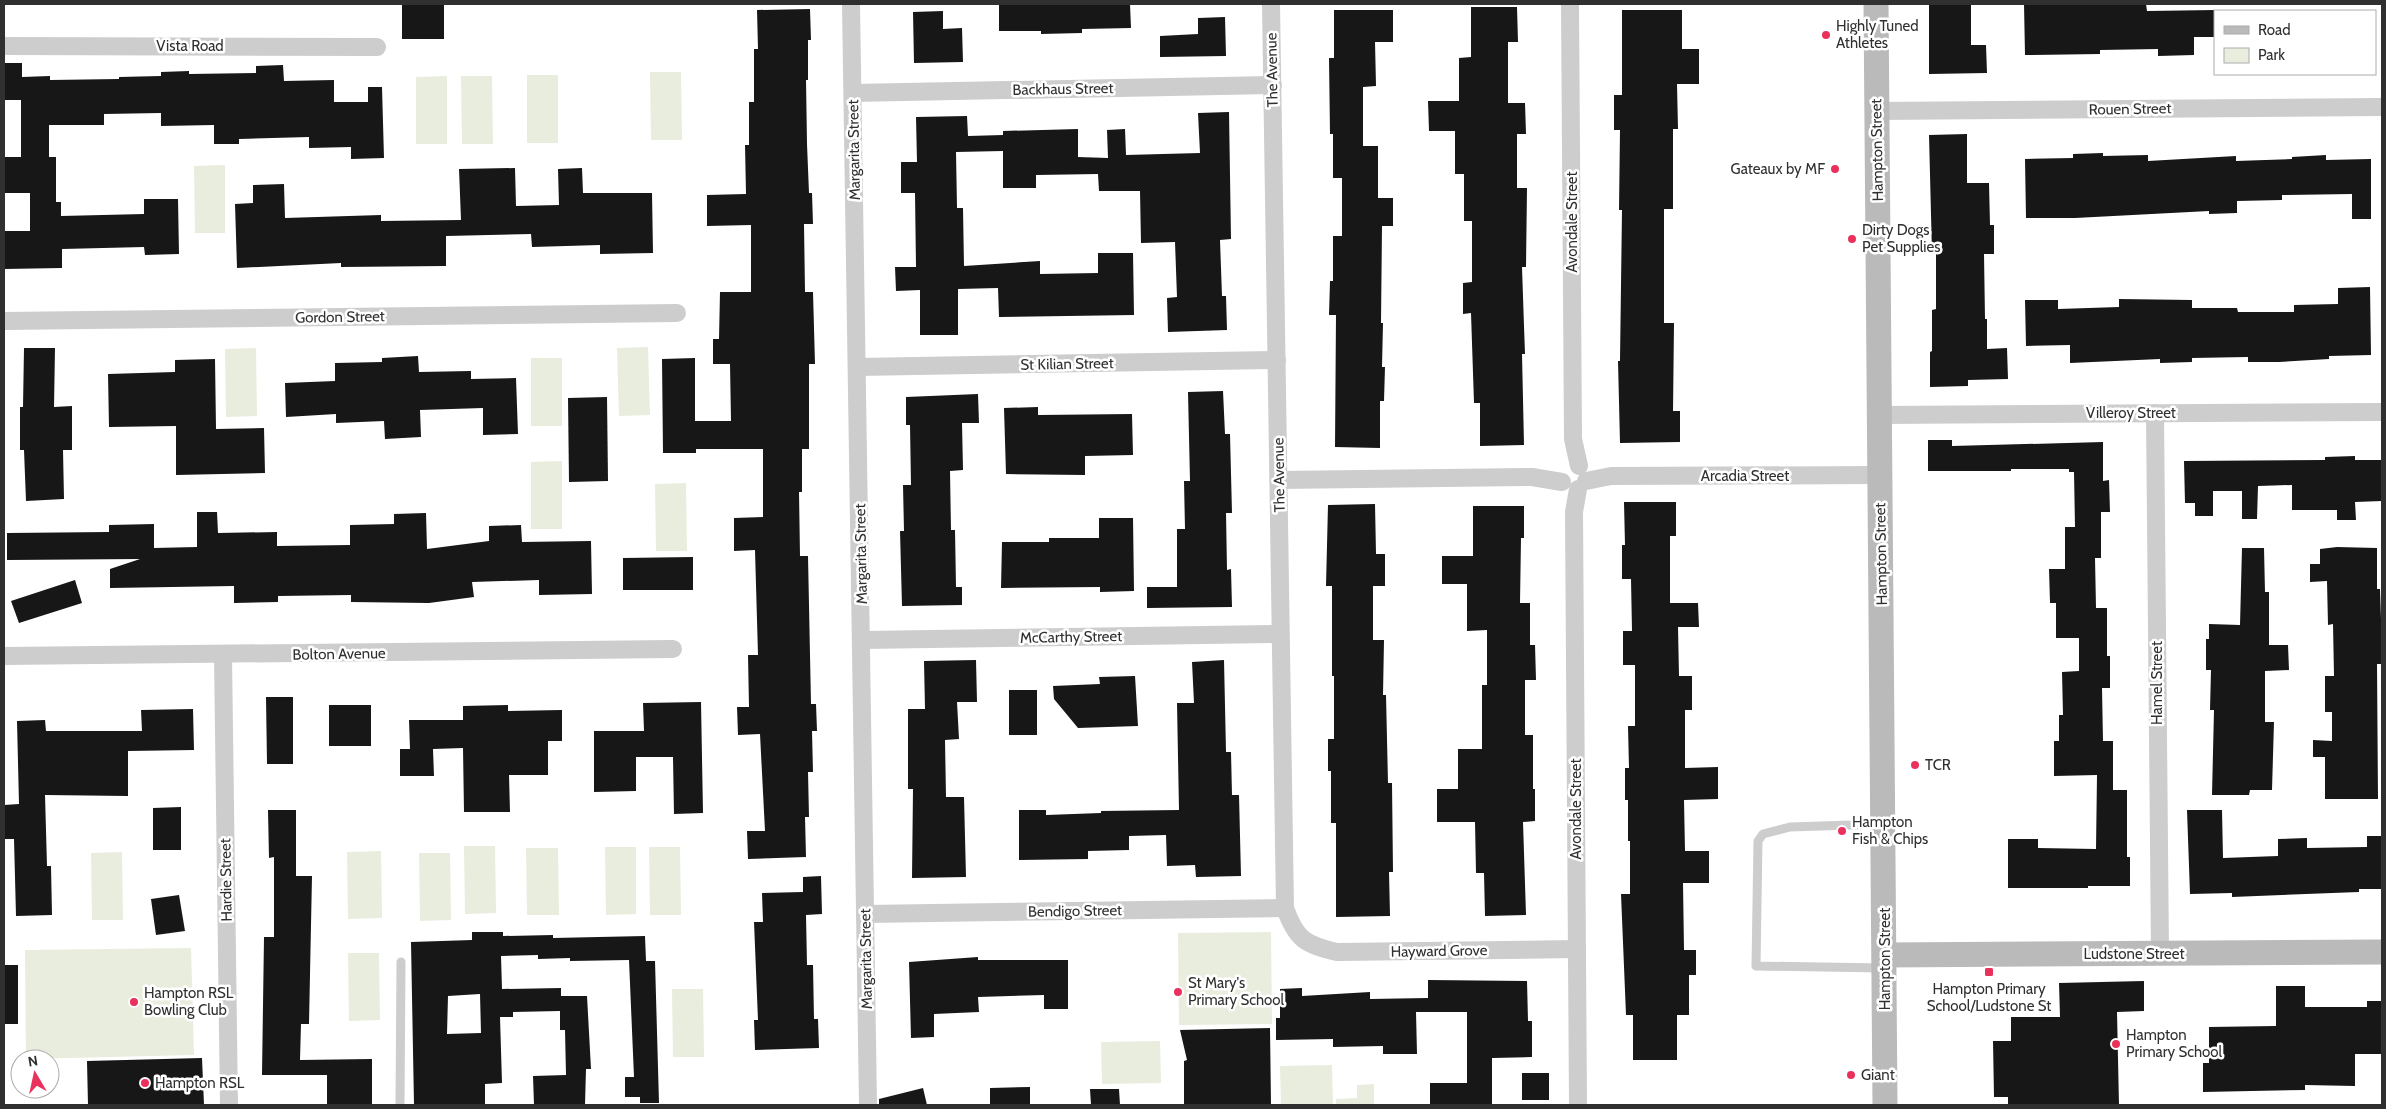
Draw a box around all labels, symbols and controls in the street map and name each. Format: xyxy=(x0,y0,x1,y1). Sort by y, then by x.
legend xyxy=(2214,10,2376,75)
place label: Highly Tuned Athletes xyxy=(1836,17,1919,52)
text: Road xyxy=(2258,21,2291,39)
marker: Highly Tuned Athletes xyxy=(1820,29,1832,41)
street label: The Avenue xyxy=(1262,32,1282,107)
street label: Vista Road xyxy=(156,37,224,55)
text: Park xyxy=(2258,46,2285,64)
street label: Backhaus Street xyxy=(1012,79,1114,99)
street label: Margarita Street xyxy=(844,99,864,201)
street label: Hampton Street xyxy=(1867,99,1887,201)
street label: Rouen Street xyxy=(2088,99,2172,119)
place label: Gateaux by MF xyxy=(1731,160,1825,178)
marker: Gateaux by MF xyxy=(1829,163,1841,175)
street label: Avondale Street xyxy=(1563,171,1581,273)
place label: Dirty Dogs Pet Supplies xyxy=(1862,221,1940,256)
marker: Dirty Dogs Pet Supplies xyxy=(1846,233,1858,245)
street label: Gordon Street xyxy=(295,307,385,327)
street label: St Kilian Street xyxy=(1020,354,1114,374)
street label: Villeroy Street xyxy=(2086,404,2176,422)
street label: The Avenue xyxy=(1269,437,1289,512)
street label: Arcadia Street xyxy=(1701,467,1789,485)
street label: Margarita Street xyxy=(851,503,871,605)
street label: Hampton Street xyxy=(1871,503,1891,605)
street label: McCarthy Street xyxy=(1020,627,1122,647)
street label: Hamel Street xyxy=(2148,641,2166,725)
street label: Bolton Avenue xyxy=(292,644,386,664)
place label: TCR xyxy=(1925,756,1951,774)
street label: Avondale Street xyxy=(1567,758,1585,860)
marker: TCR xyxy=(1909,759,1921,771)
place label: Hampton Fish & Chips xyxy=(1852,813,1928,848)
marker: Hampton Fish & Chips xyxy=(1836,825,1848,837)
street label: Hardie Street xyxy=(216,838,236,922)
street label: Bendigo Street xyxy=(1028,901,1122,921)
street label: Margarita Street xyxy=(856,908,876,1010)
street label: Hampton Street xyxy=(1876,908,1894,1010)
street label: Hayward Grove xyxy=(1390,941,1488,961)
street label: Ludstone Street xyxy=(2083,945,2185,963)
marker: Hampton Primary School/Ludstone St xyxy=(1983,966,1995,978)
place label: St Mary's Primary School xyxy=(1188,974,1285,1009)
place label: Hampton Primary School/Ludstone St xyxy=(1927,980,2051,1015)
place label: Hampton RSL Bowling Club xyxy=(144,984,234,1019)
marker: St Mary's Primary School xyxy=(1172,986,1184,998)
marker: Hampton RSL Bowling Club xyxy=(128,996,140,1008)
place label: Hampton Primary School xyxy=(2126,1026,2223,1061)
marker: Hampton Primary School xyxy=(2110,1038,2122,1050)
north arrow xyxy=(10,1049,60,1099)
text: N xyxy=(27,1051,39,1071)
place label: Giant xyxy=(1861,1066,1895,1084)
marker: Giant xyxy=(1845,1069,1857,1081)
place label: Hampton RSL xyxy=(155,1074,245,1092)
marker: Hampton RSL xyxy=(139,1077,151,1089)

